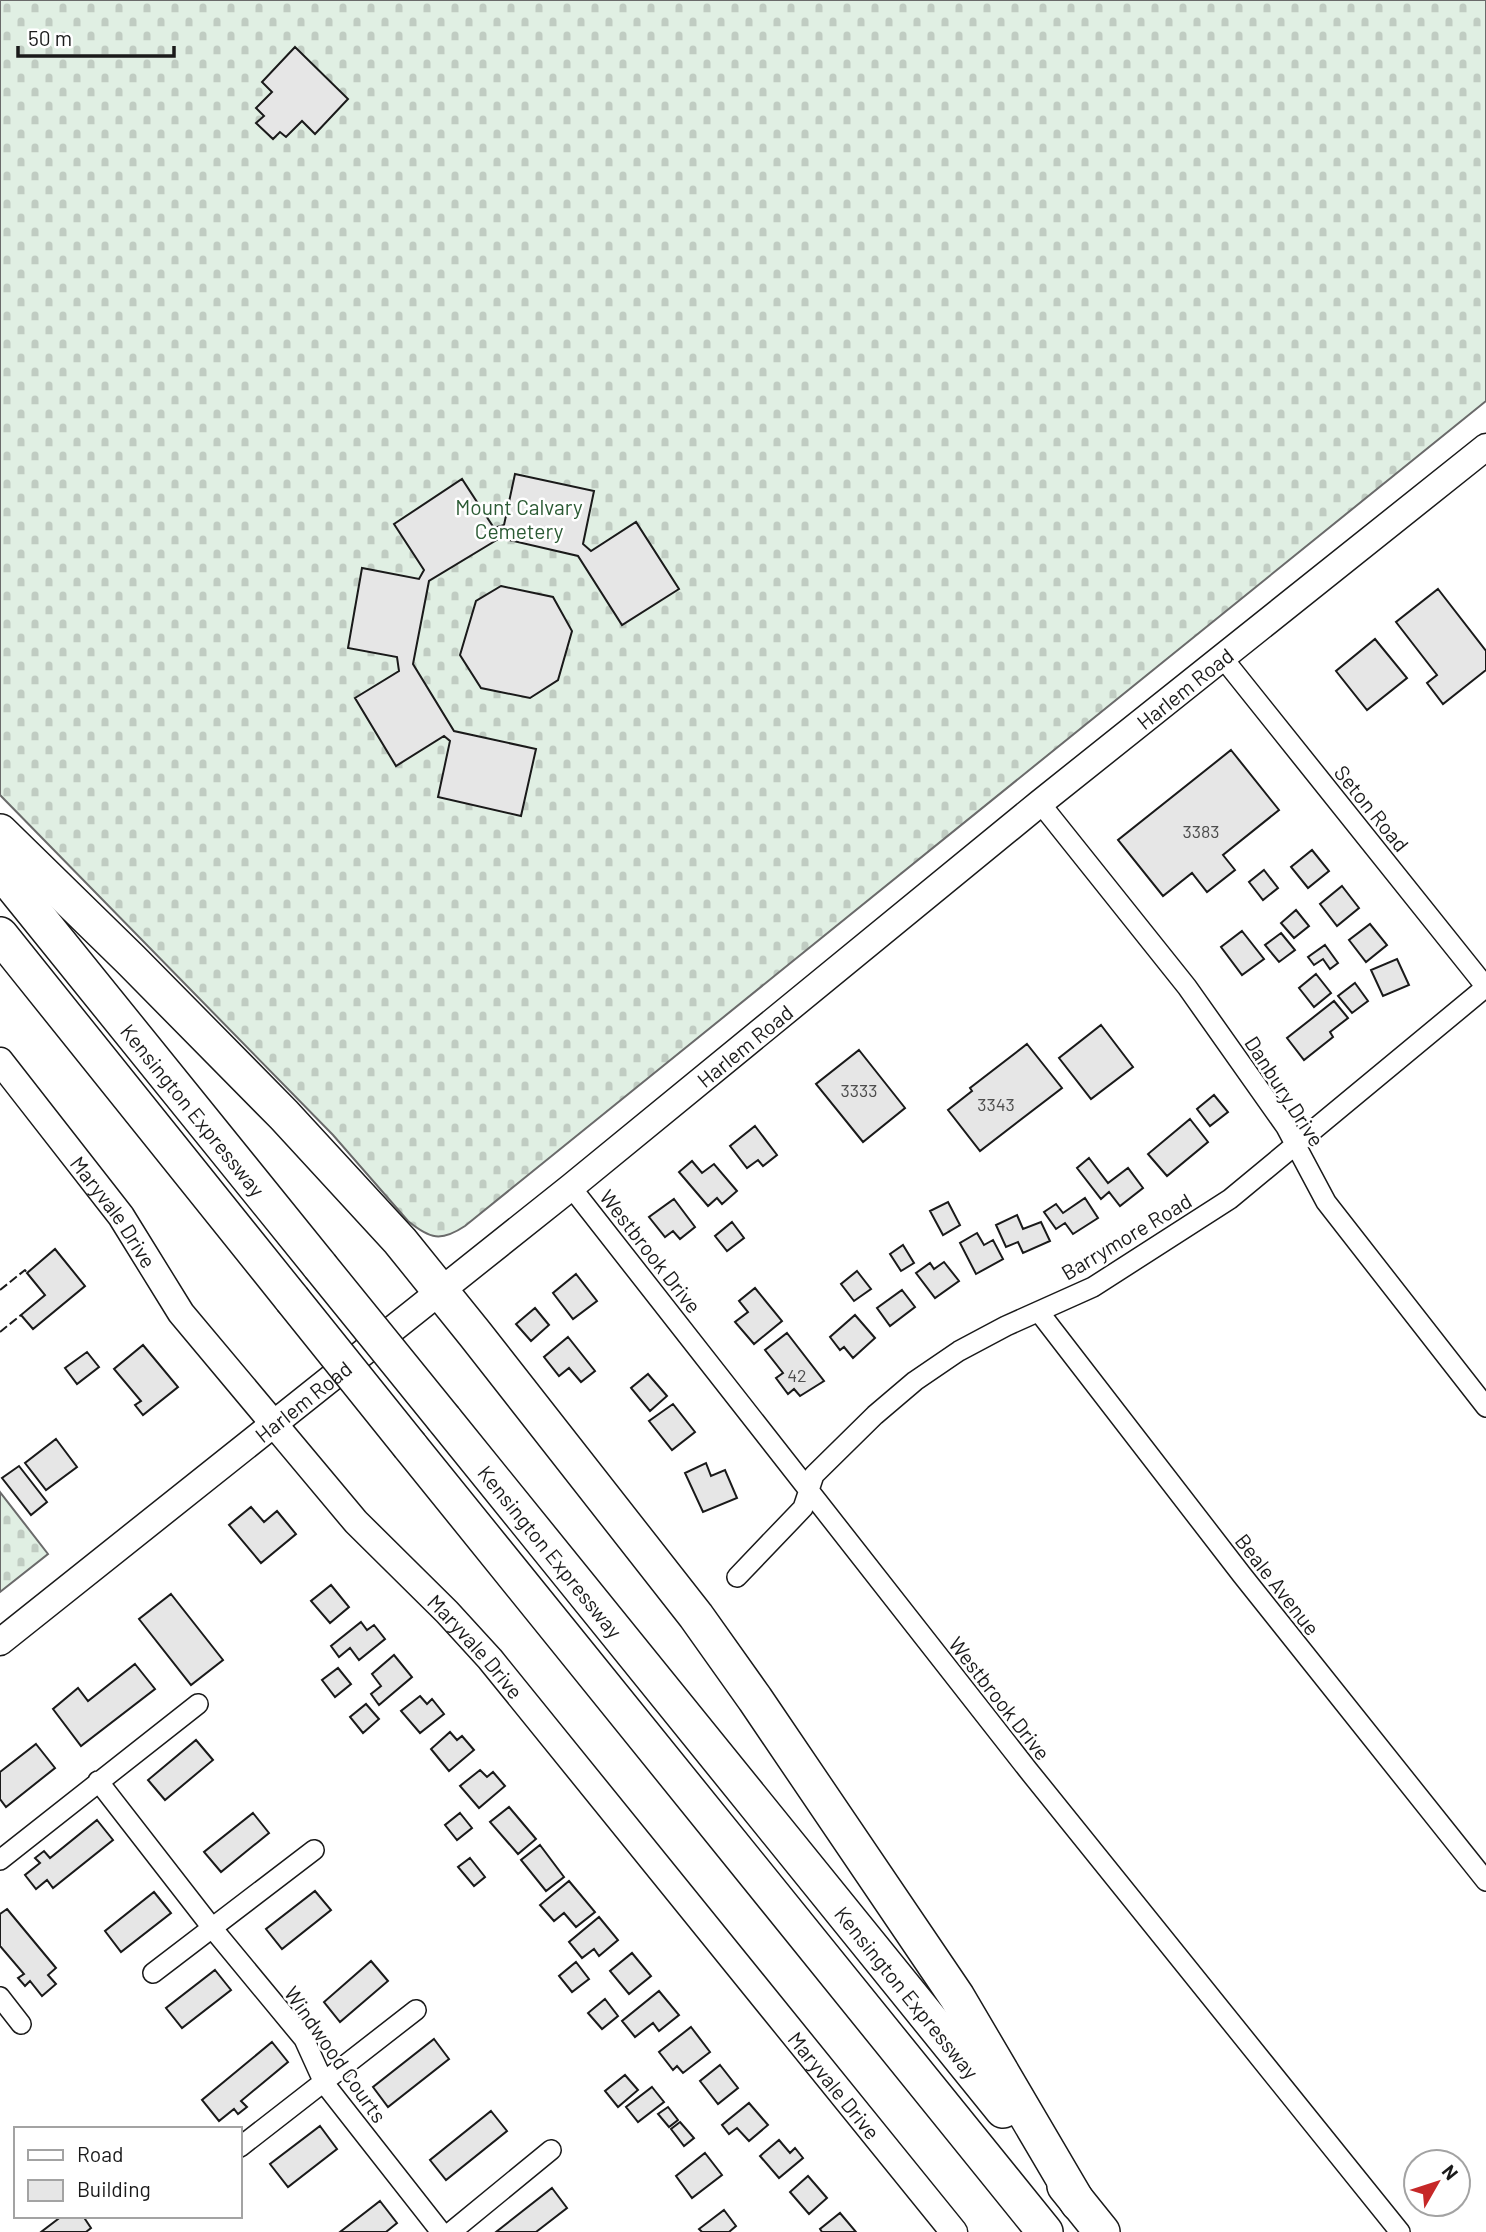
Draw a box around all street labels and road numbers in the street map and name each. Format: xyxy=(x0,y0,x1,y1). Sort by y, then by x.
street label: Harlem Road xyxy=(1131,642,1238,734)
street label: Seton Road xyxy=(1330,760,1414,856)
street label: Harlem Road xyxy=(691,999,797,1092)
street label: Kensington Expressway xyxy=(116,1018,271,1201)
street label: Danbury Drive xyxy=(1240,1031,1330,1151)
street label: Maryvale Drive xyxy=(66,1151,162,1272)
street label: Westbrook Drive xyxy=(595,1184,707,1318)
street label: Barrymore Road xyxy=(1056,1187,1196,1285)
street label: Harlem Road xyxy=(249,1355,356,1447)
street label: Kensington Expressway xyxy=(474,1460,628,1643)
street label: Beale Avenue xyxy=(1231,1528,1325,1640)
street label: Maryvale Drive xyxy=(423,1588,529,1703)
street label: Westbrook Drive xyxy=(944,1631,1056,1765)
street label: Kensington Expressway xyxy=(830,1901,985,2084)
street label: Windwood Courts xyxy=(280,1981,392,2127)
street label: Maryvale Drive xyxy=(784,2026,886,2144)

